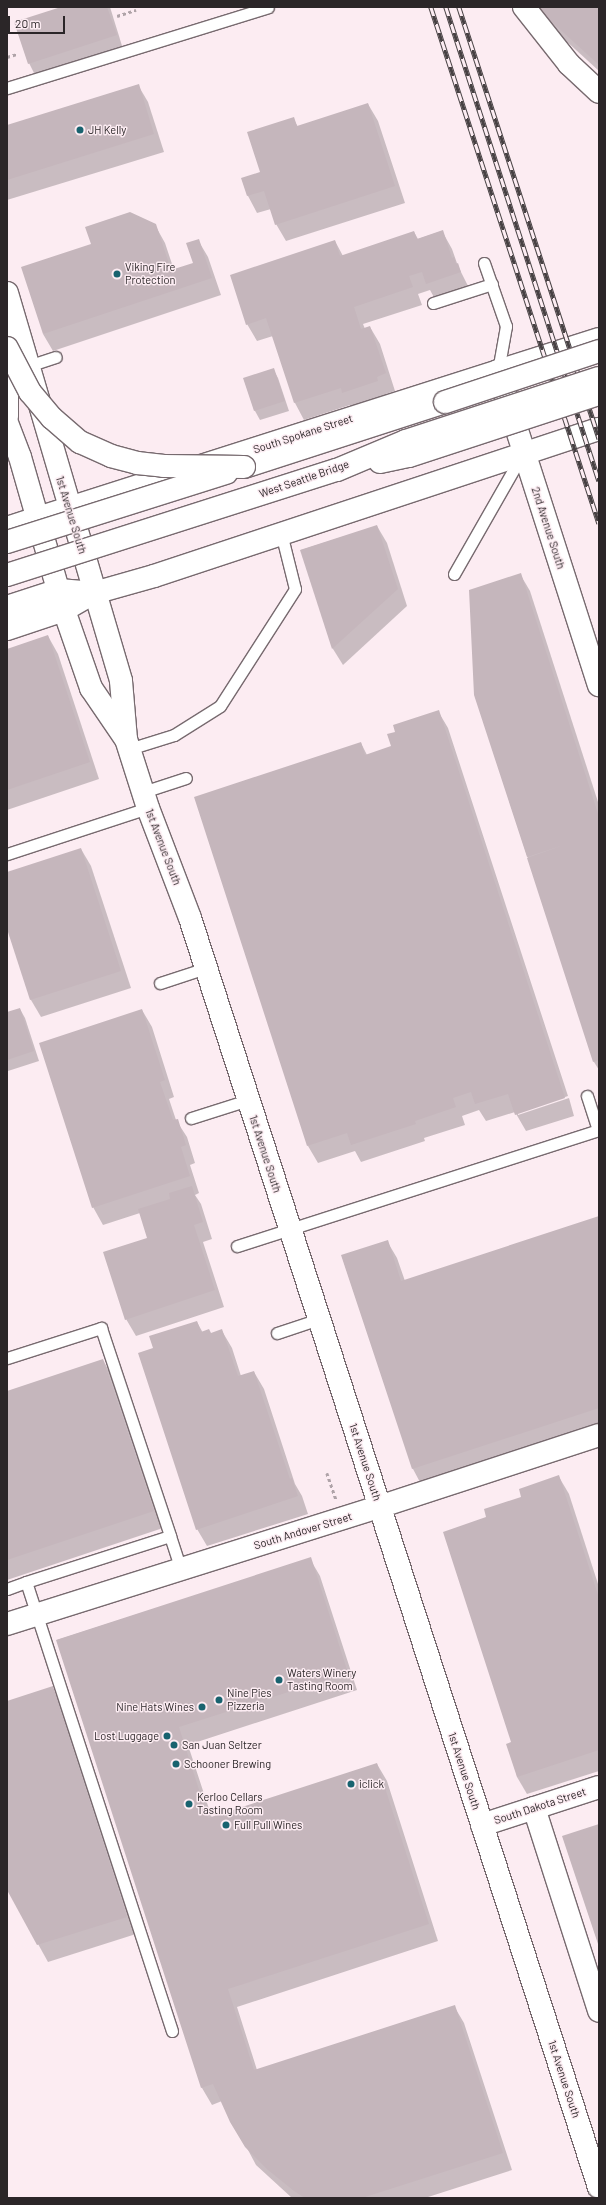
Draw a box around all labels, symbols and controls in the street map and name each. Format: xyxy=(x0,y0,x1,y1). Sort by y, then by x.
scale bar xyxy=(10,8,67,34)
text: 20 m xyxy=(15,16,41,30)
place label: JH Kelly xyxy=(88,123,126,137)
marker: JH Kelly xyxy=(75,125,85,135)
place label: Viking Fire Protection xyxy=(125,261,176,287)
marker: Viking Fire Protection xyxy=(112,269,122,279)
street label: South Spokane Street xyxy=(252,412,354,456)
street label: West Seattle Bridge xyxy=(257,457,351,501)
street label: 1st Avenue South xyxy=(53,474,89,556)
street label: 2nd Avenue South xyxy=(529,485,567,571)
street label: 1st Avenue South xyxy=(142,807,184,887)
street label: 1st Avenue South xyxy=(246,1114,284,1194)
street label: 1st Avenue South xyxy=(346,1422,384,1502)
street label: South Andover Street xyxy=(252,1510,354,1552)
place label: Waters Winery Tasting Room xyxy=(287,1667,356,1693)
marker: Waters Winery Tasting Room xyxy=(274,1675,284,1685)
place label: Nine Pies Pizzeria xyxy=(227,1687,272,1713)
marker: Nine Pies Pizzeria xyxy=(214,1695,224,1705)
place label: Nine Hats Wines xyxy=(116,1700,194,1714)
marker: Nine Hats Wines xyxy=(197,1702,207,1712)
place label: Lost Luggage xyxy=(94,1729,159,1743)
marker: Lost Luggage xyxy=(162,1731,172,1741)
street label: 1st Avenue South xyxy=(445,1731,483,1811)
place label: San Juan Seltzer xyxy=(182,1738,262,1752)
marker: San Juan Seltzer xyxy=(169,1740,179,1750)
place label: Schooner Brewing xyxy=(184,1757,271,1771)
marker: Schooner Brewing xyxy=(171,1759,181,1769)
place label: iclick xyxy=(359,1777,384,1791)
marker: iclick xyxy=(346,1779,356,1789)
street label: South Dakota Street xyxy=(492,1785,588,1827)
place label: Kerloo Cellars Tasting Room xyxy=(197,1791,263,1817)
marker: Kerloo Cellars Tasting Room xyxy=(184,1799,194,1809)
place label: Full Pull Wines xyxy=(234,1818,302,1832)
marker: Full Pull Wines xyxy=(221,1820,231,1830)
street label: 1st Avenue South xyxy=(545,2039,583,2119)

